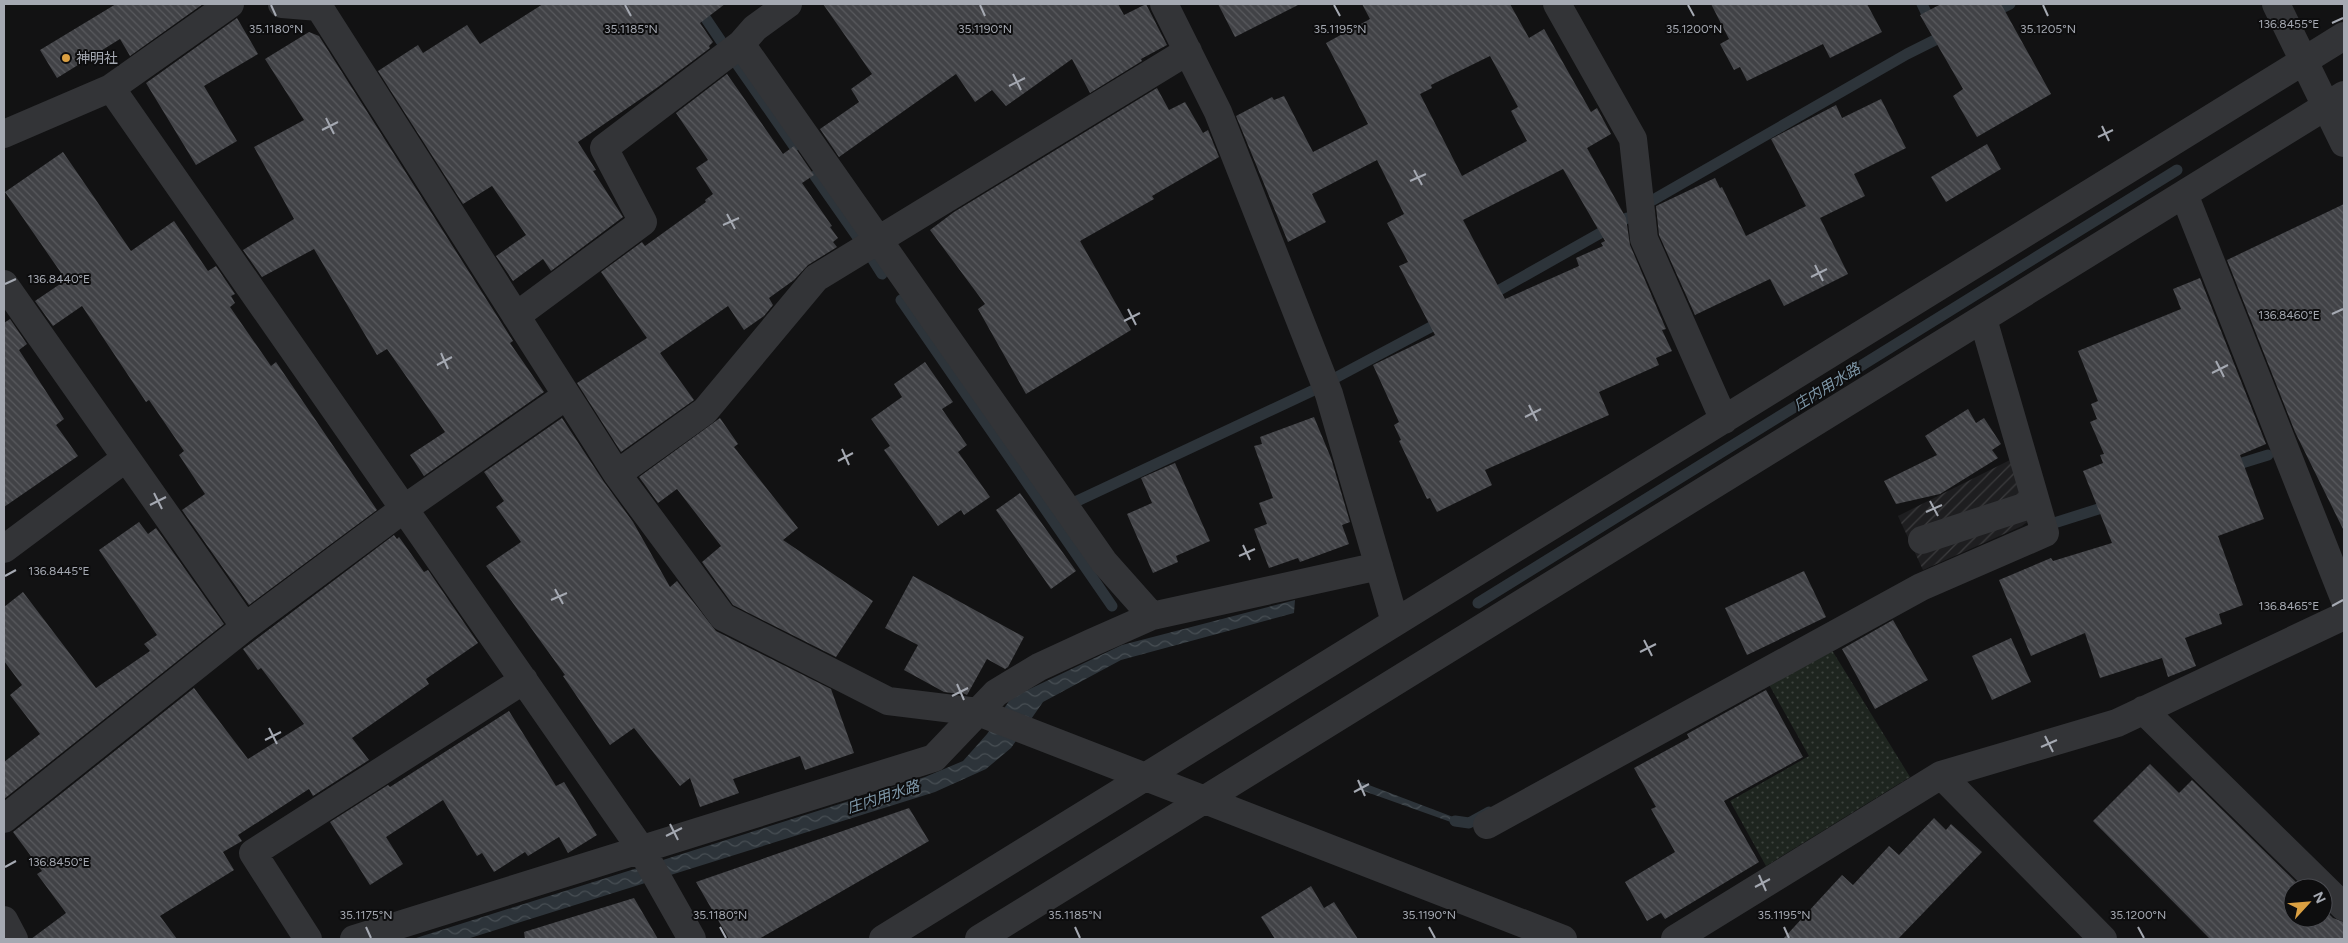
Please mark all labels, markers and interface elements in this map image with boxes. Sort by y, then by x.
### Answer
text: 136.8455°E [2259,17,2319,31]
text: 35.1180°N [249,22,303,36]
text: 35.1185°N [604,22,658,36]
text: 35.1190°N [958,22,1012,36]
text: 35.1195°N [1313,22,1367,36]
text: 35.1200°N [1666,22,1722,36]
text: 35.1205°N [2020,22,2076,36]
place label: 神明社 [76,50,118,67]
marker: 神明社 [60,52,72,64]
text: 136.8440°E [28,272,90,286]
text: 136.8460°E [2258,308,2320,322]
water label: 庄内用水路 [1790,358,1865,415]
text: 136.8445°E [28,564,90,578]
text: 136.8465°E [2259,599,2319,613]
water label: 庄内用水路 [845,776,923,817]
text: 136.8450°E [28,855,90,869]
north arrow [2283,878,2333,928]
text: N [2309,889,2329,906]
text: 35.1175°N [340,908,392,922]
text: 35.1180°N [693,908,747,922]
text: 35.1185°N [1048,908,1102,922]
text: 35.1190°N [1402,908,1456,922]
text: 35.1195°N [1757,908,1811,922]
text: 35.1200°N [2110,908,2166,922]

